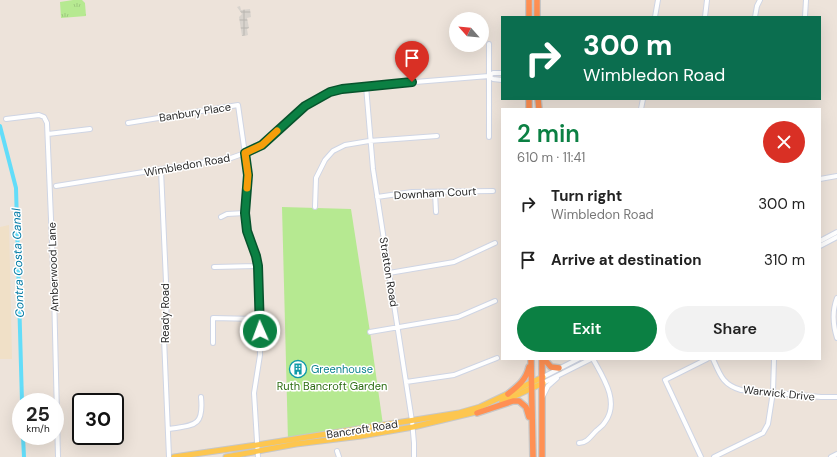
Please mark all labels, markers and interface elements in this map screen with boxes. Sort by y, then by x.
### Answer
north arrow [449,12,489,52]
map controls [449,12,489,52]
text: 300 m [583,27,672,64]
icon: right [517,32,569,84]
pin [395,41,429,82]
icon: arrive [401,47,423,69]
text: Wimbledon Road [583,63,725,87]
street label: Banbury Place [158,99,232,125]
text: 2 min [517,118,580,149]
button: close [763,121,805,163]
text: 610 m · 11:41 [517,149,585,166]
street label: Wimbledon Road [143,151,231,179]
street label: Downham Court [393,184,477,202]
text: Turn right [551,186,622,206]
icon: right [517,193,539,215]
text: 300 m [758,194,805,214]
text: Wimbledon Road [551,206,654,223]
water label: Contra Costa Canal [8,208,28,318]
street label: Amberwood Lane [44,222,62,312]
street label: Stratton Road [377,236,401,308]
icon: arrive [517,249,539,271]
text: Arrive at destination [551,250,702,270]
text: 310 m [764,250,805,270]
street label: Ready Road [158,283,172,343]
button: Exit [517,306,657,352]
button: Share [665,306,805,352]
position arrow [239,310,281,352]
building icon: Greenhouse [288,359,308,379]
place label: Greenhouse [311,362,373,376]
park label: Ruth Bancroft Garden [277,379,387,393]
street label: Warwick Drive [742,382,816,404]
speed limit sign: 30 [72,393,124,445]
text: 25 [26,401,50,427]
street label: Bancroft Road [325,416,399,442]
text: km/h [26,422,50,435]

